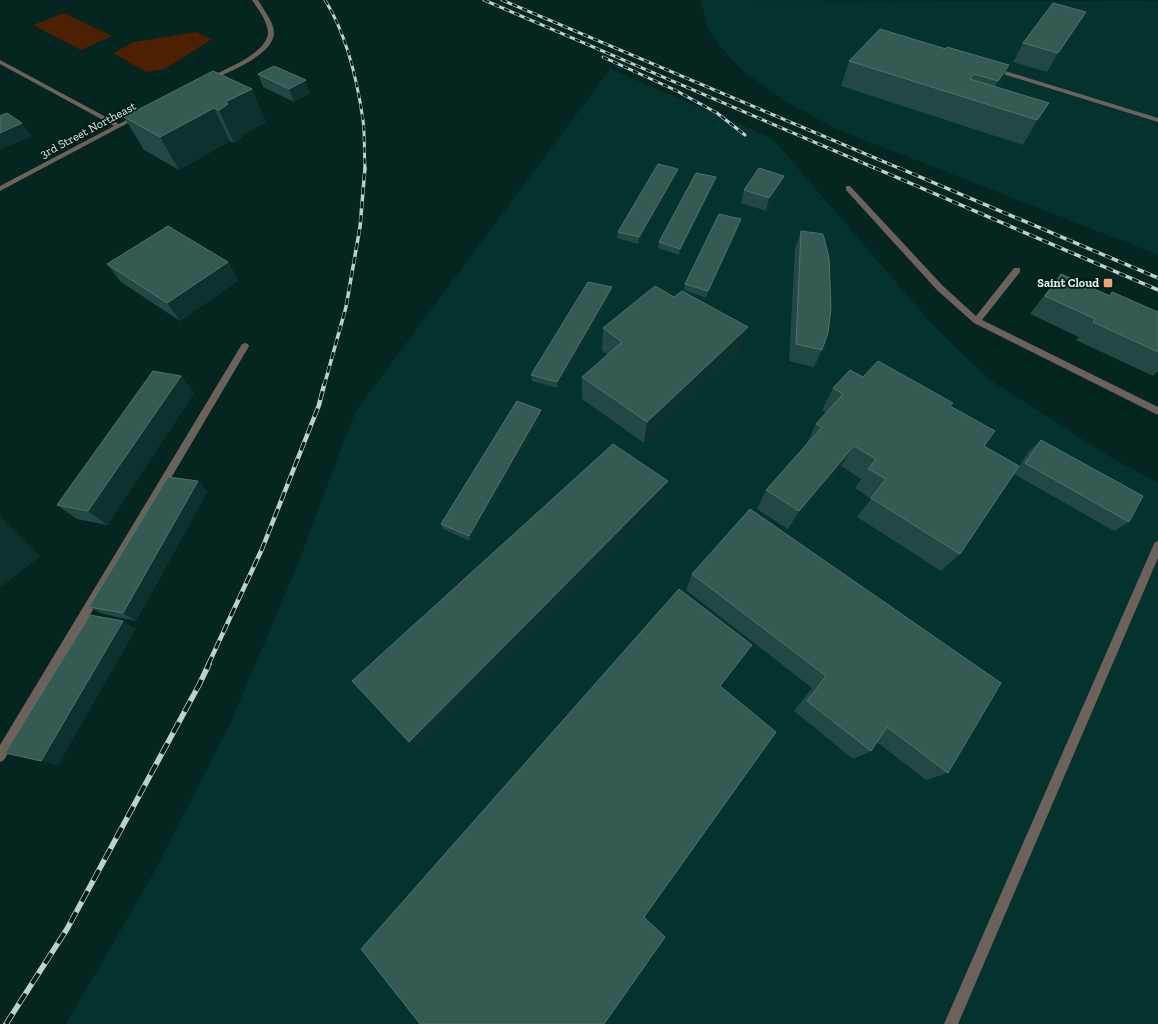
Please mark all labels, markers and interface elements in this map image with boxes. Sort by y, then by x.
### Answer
street label: 3rd Street Northeast [38,99,139,161]
place label: Saint Cloud [1037,276,1099,290]
marker: Saint Cloud [1102,277,1114,289]

